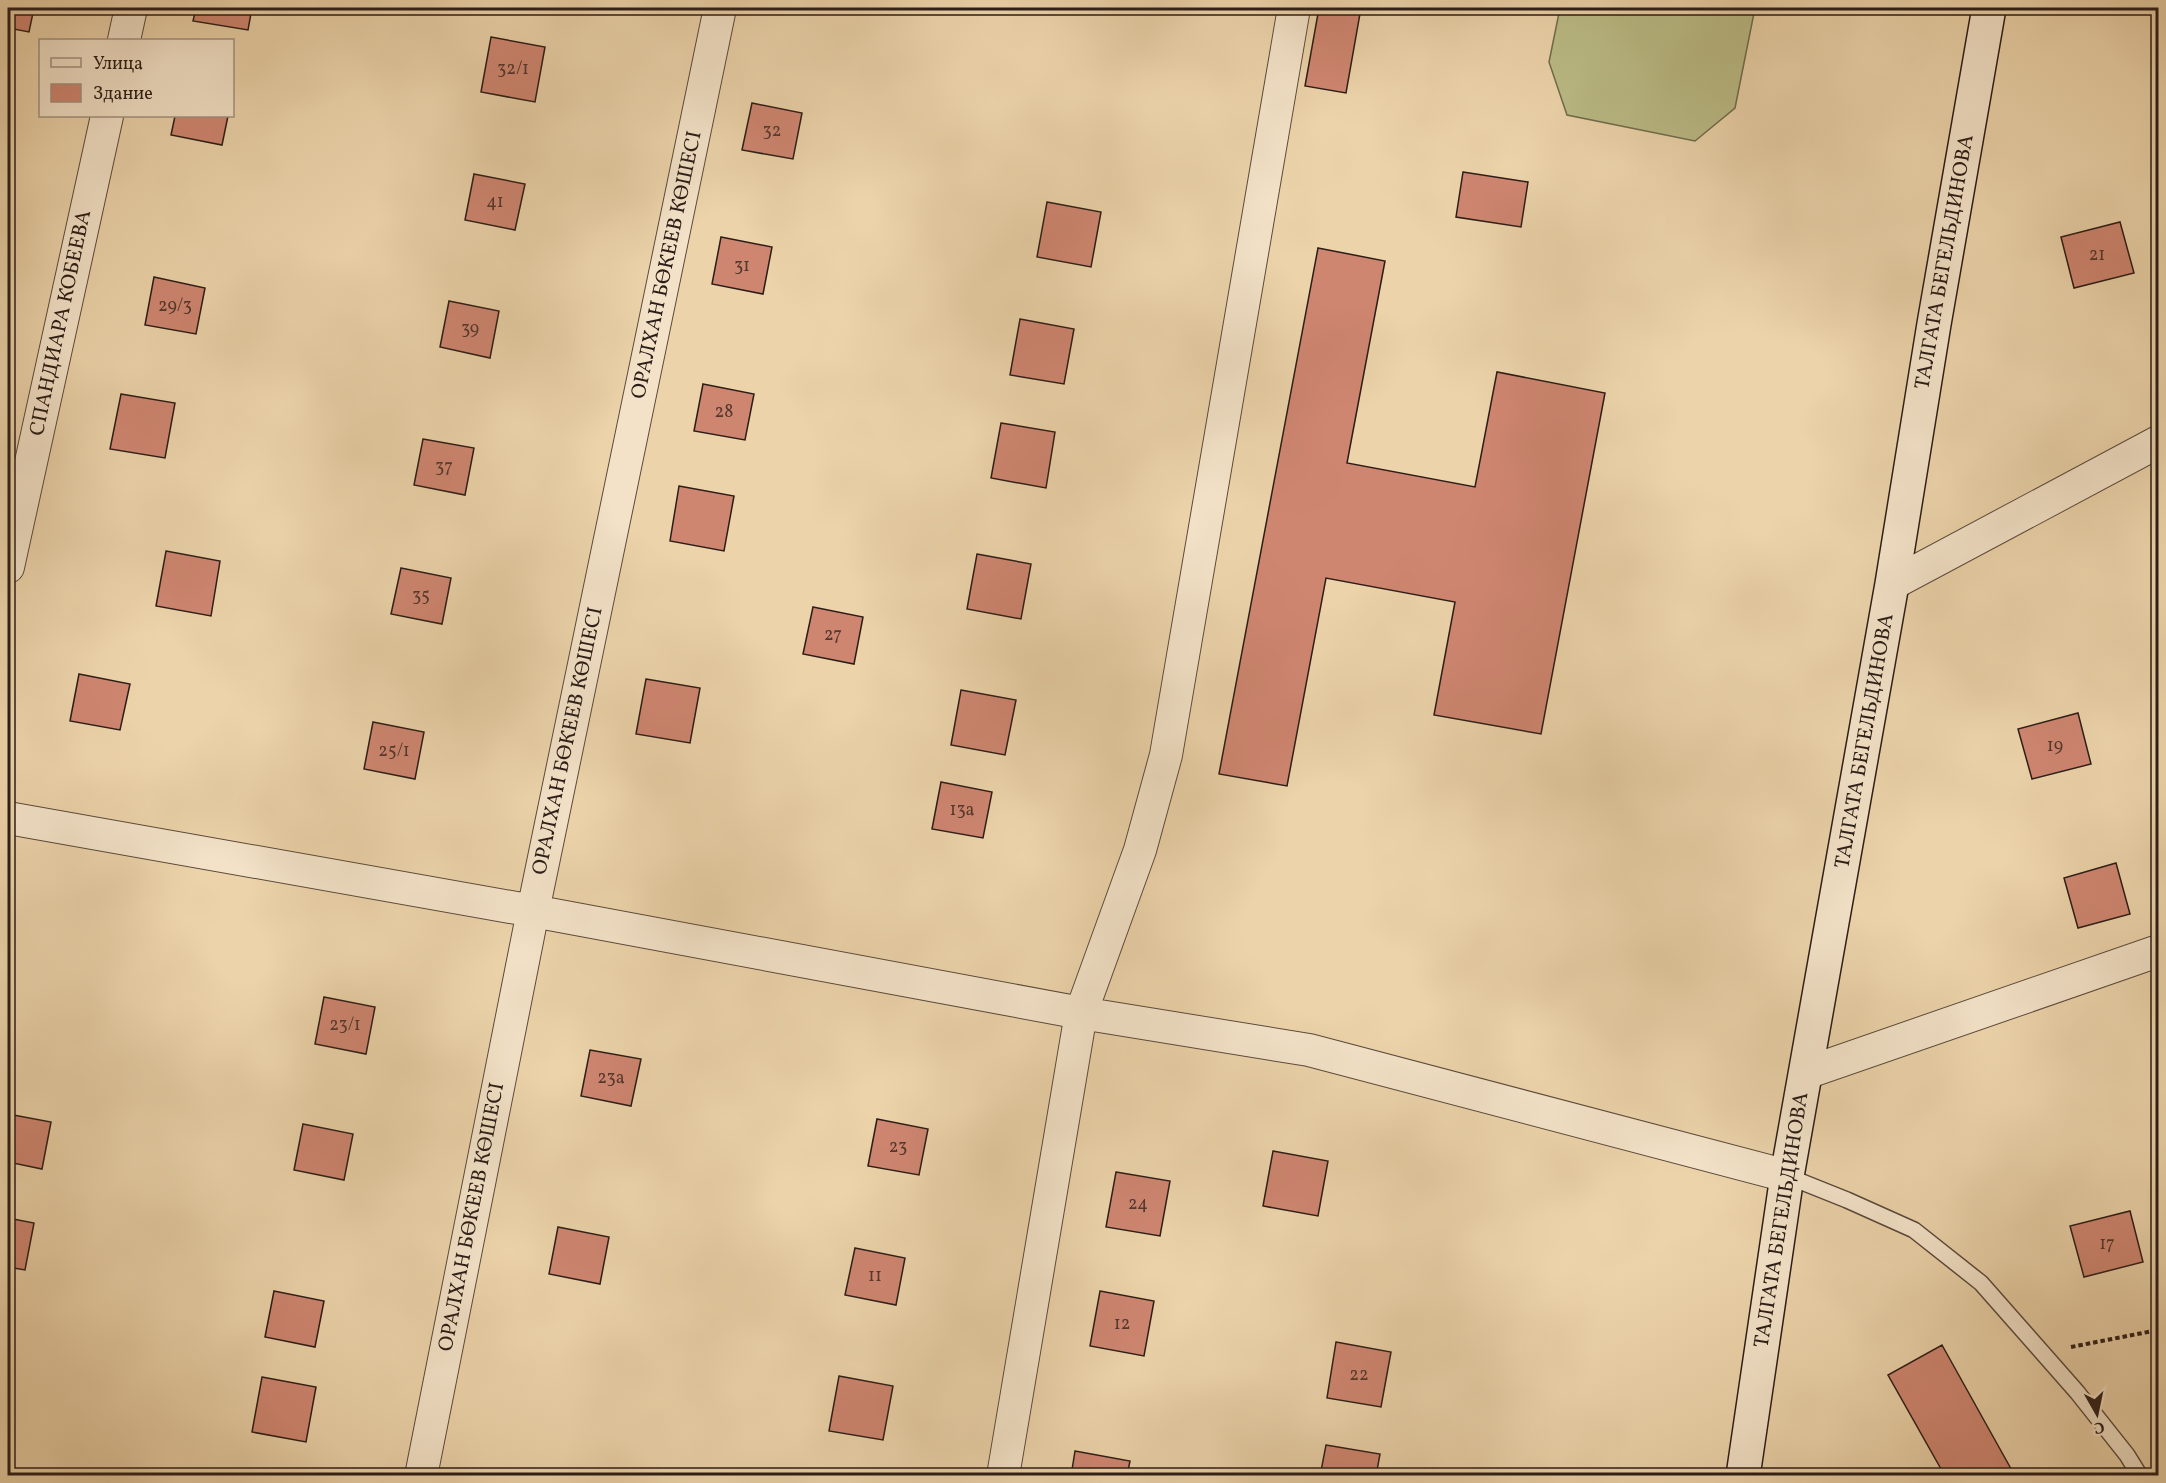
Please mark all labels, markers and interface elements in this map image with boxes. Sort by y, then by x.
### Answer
legend [39,39,234,117]
text: Улица [93,52,143,77]
house number: 32/1 [497,57,529,82]
text: Здание [93,82,153,107]
house number: 32 [763,119,781,144]
street label: ОРАЛХАН БӨКЕЕВ КӨШЕСІ [624,128,710,402]
street label: ТАЛГАТА БЕГЕЛЬДИНОВА [1908,132,1982,392]
house number: 41 [486,190,504,215]
street label: СПАНДИАРА КОБЕЕВА [23,207,99,439]
house number: 21 [2089,243,2105,268]
house number: 31 [734,254,750,279]
house number: 29/3 [158,294,192,319]
house number: 39 [461,317,479,342]
house number: 28 [715,400,733,425]
house number: 37 [435,455,453,480]
house number: 35 [412,584,430,609]
street label: ОРАЛХАН БӨКЕЕВ КӨШЕСІ [525,604,611,878]
street label: ТАЛГАТА БЕГЕЛЬДИНОВА [1828,611,1902,871]
house number: 27 [824,623,842,648]
house number: 19 [2047,734,2063,759]
house number: 25/1 [378,739,410,764]
house number: 13а [949,798,975,823]
house number: 23/1 [329,1013,361,1038]
house number: 23а [597,1066,625,1091]
street label: ОРАЛХАН БӨКЕЕВ КӨШЕСІ [432,1080,512,1354]
street label: ТАЛГАТА БЕГЕЛЬДИНОВА [1747,1090,1817,1350]
house number: 23 [889,1135,907,1160]
house number: 24 [1128,1192,1148,1217]
house number: 17 [2099,1232,2115,1257]
house number: 11 [868,1264,882,1289]
house number: 12 [1114,1312,1130,1337]
house number: 22 [1349,1363,1369,1388]
north arrow [2067,1384,2127,1444]
text: С [2092,1415,2106,1439]

